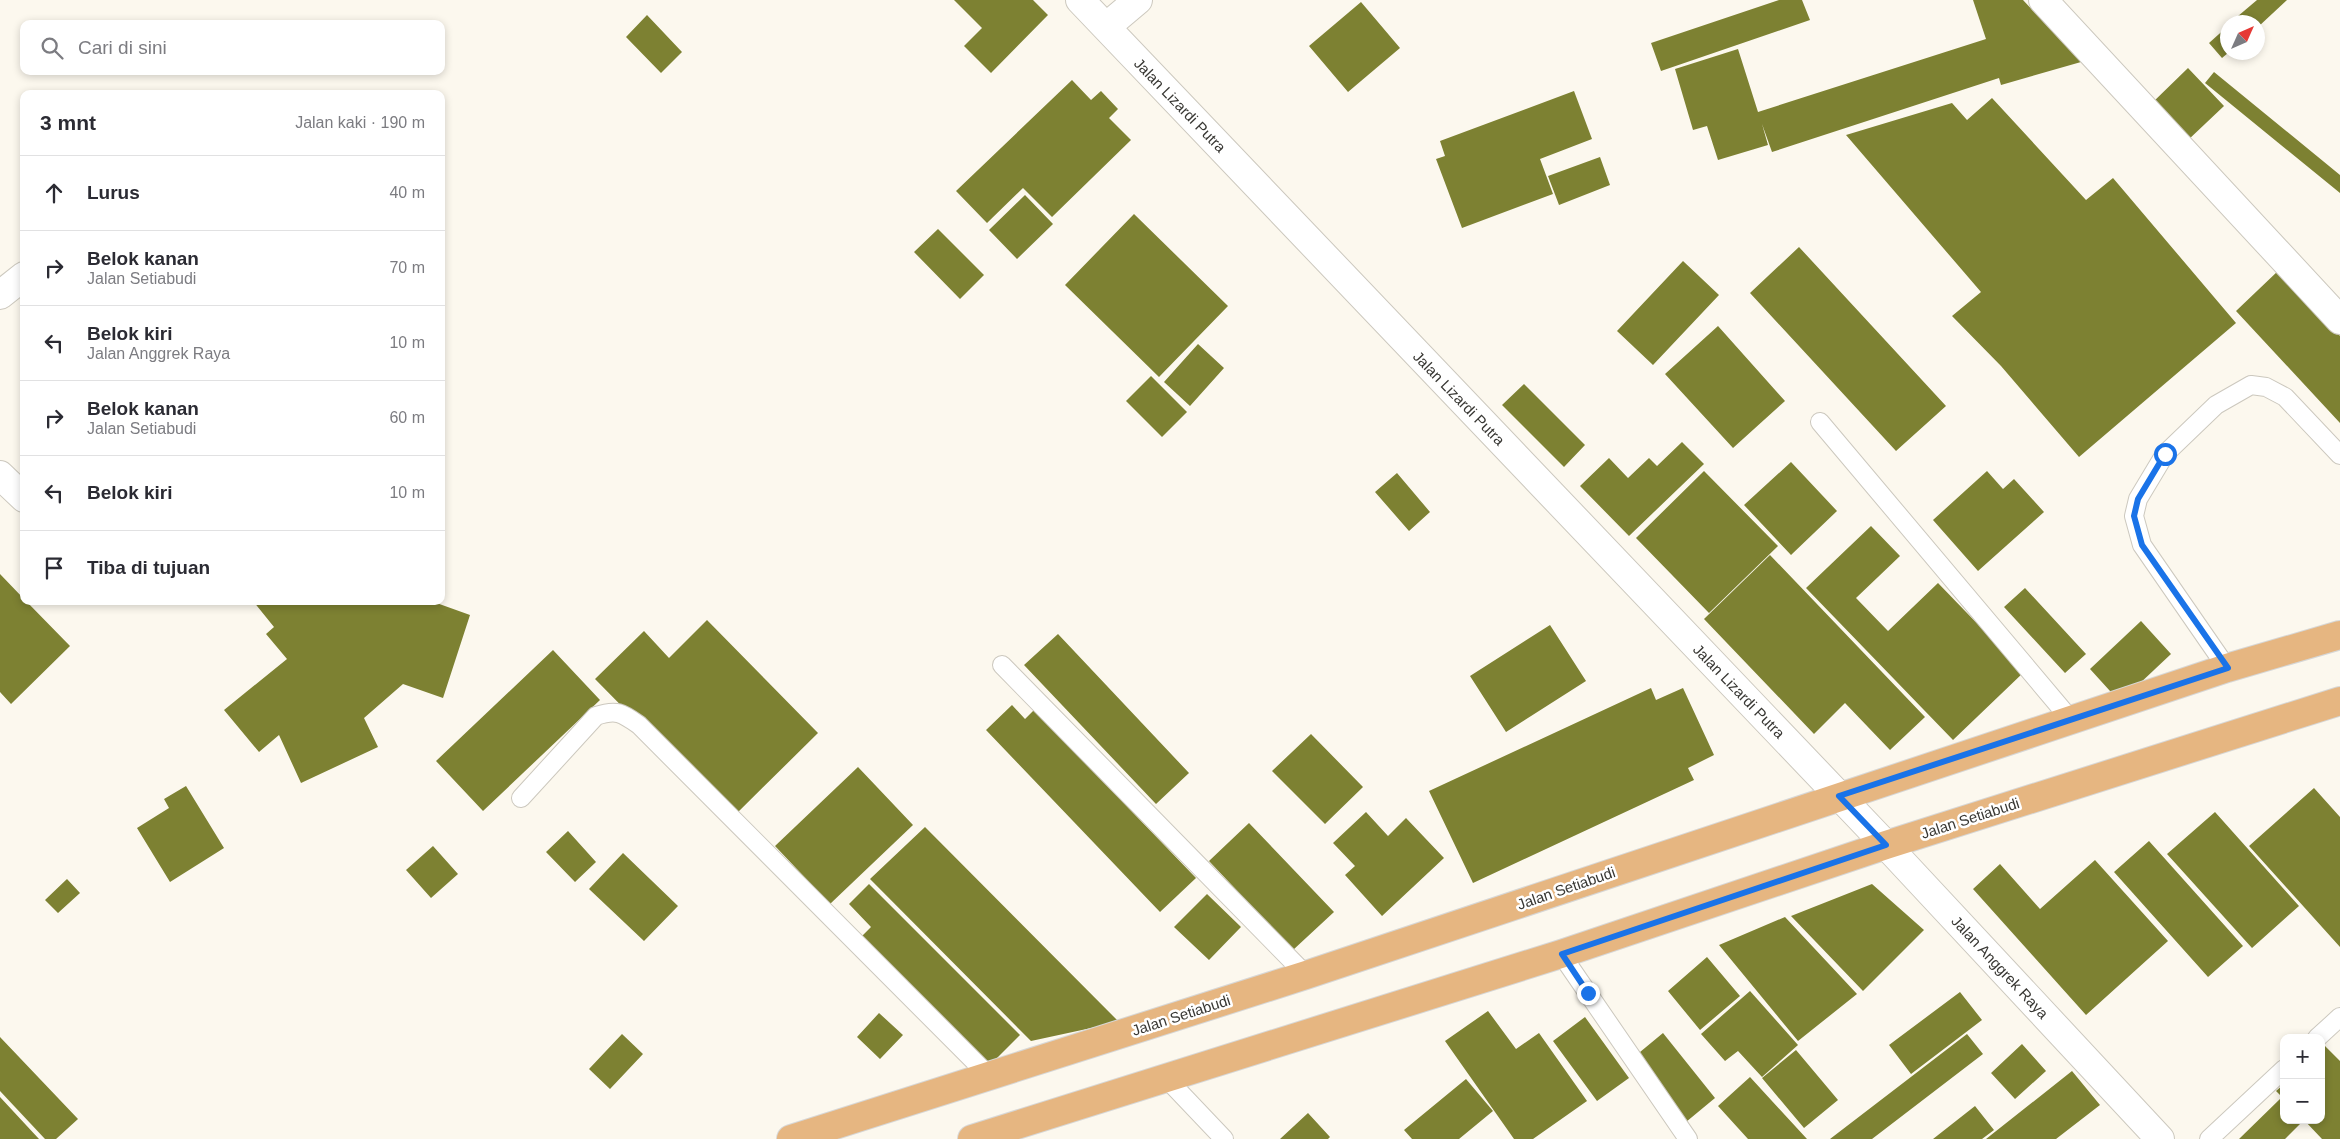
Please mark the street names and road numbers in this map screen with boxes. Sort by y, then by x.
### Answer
street label: Jalan Lizardi Putra [1131,54,1230,156]
street label: Jalan Lizardi Putra [1410,347,1509,449]
street label: Jalan Lizardi Putra [1690,640,1789,742]
street label: Jalan Setiabudi [1919,794,2021,842]
street label: Jalan Setiabudi [1515,863,1617,913]
street label: Jalan Anggrek Raya [1948,912,2052,1022]
street label: Jalan Setiabudi [1130,991,1232,1039]

